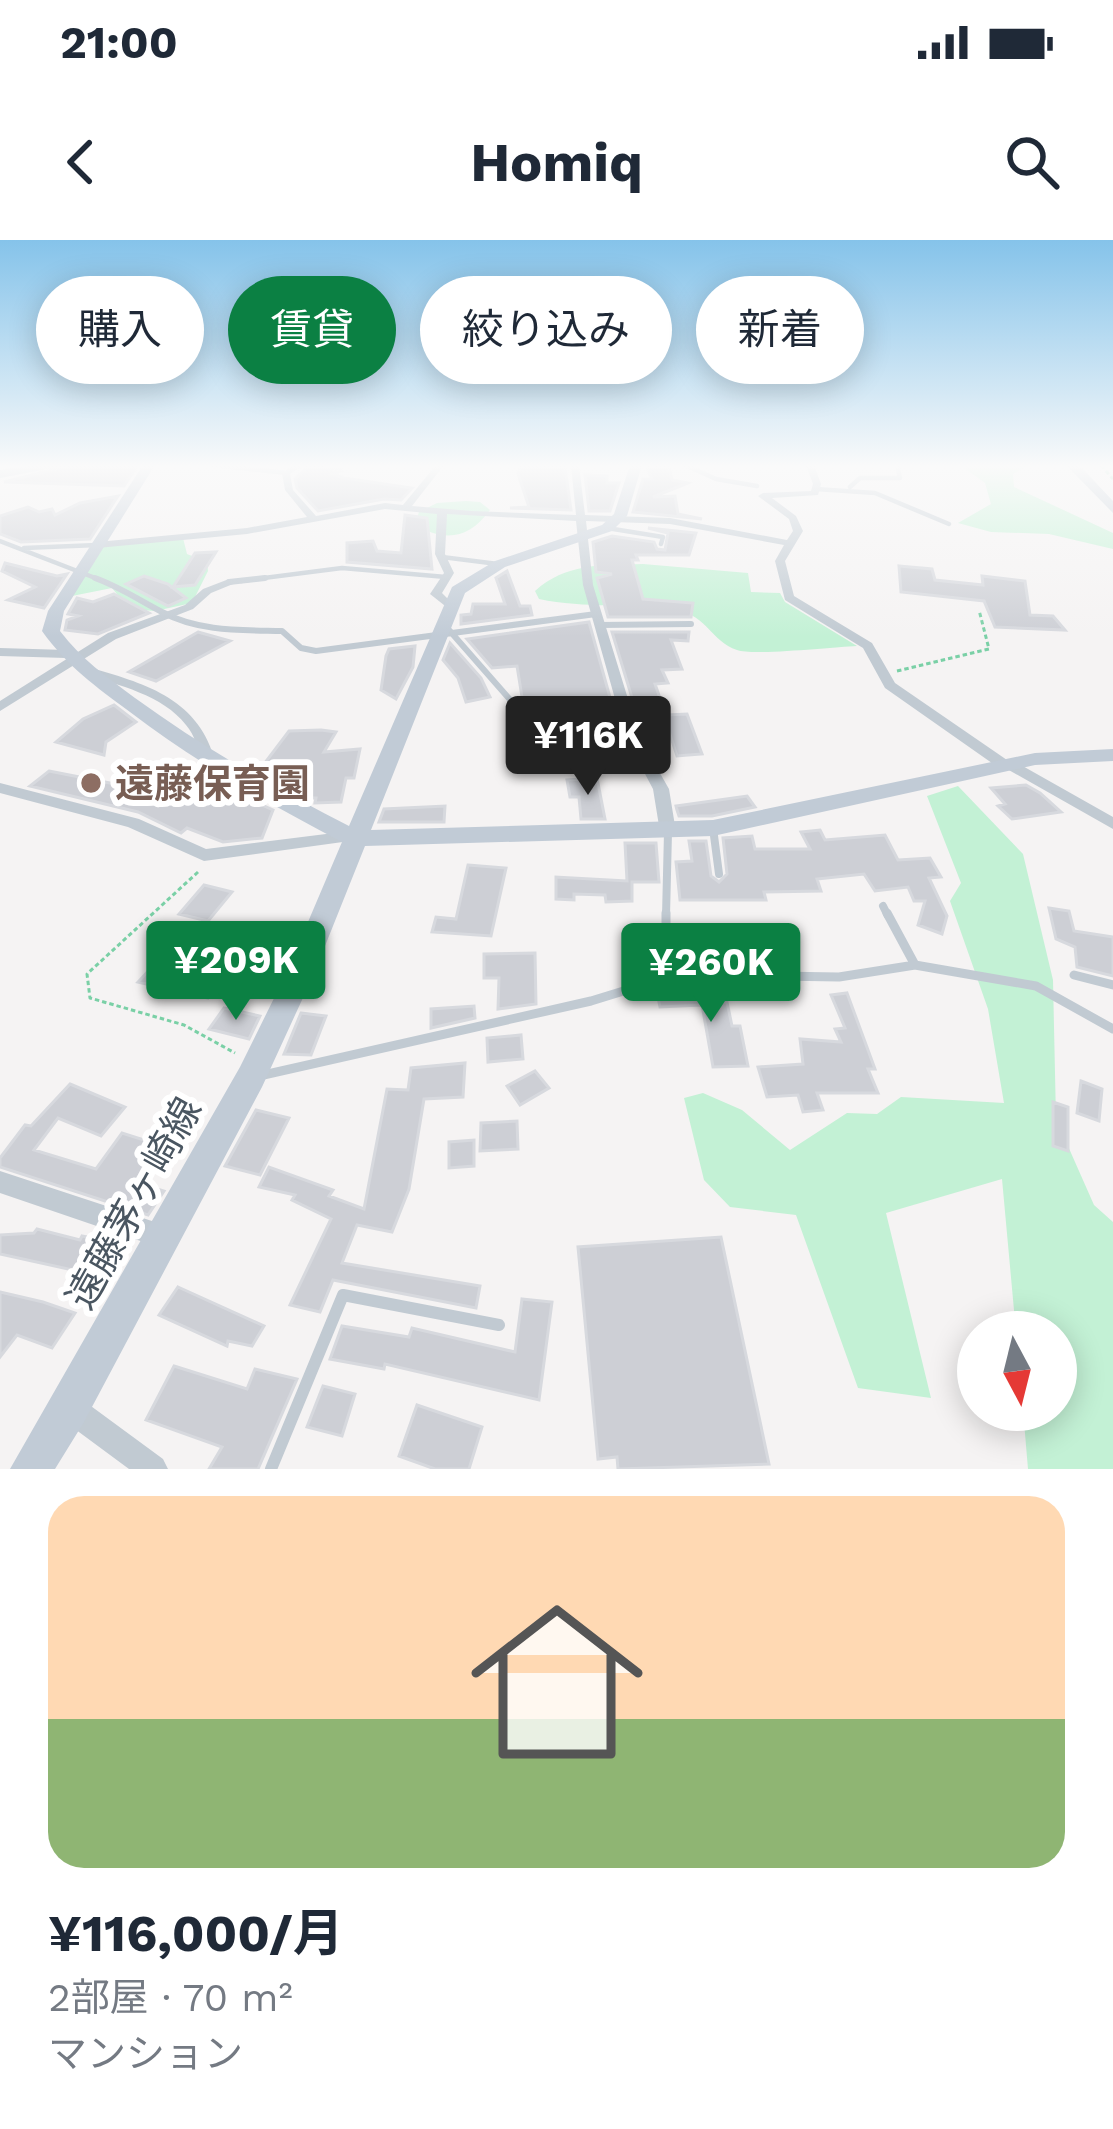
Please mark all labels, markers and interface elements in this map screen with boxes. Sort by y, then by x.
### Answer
text: 21:00 [60,16,178,69]
icon: back [48,129,114,195]
icon: search [999,129,1065,195]
text: Homiq [470,131,643,194]
chip: 購入 [36,276,204,384]
chip: 賃貸 [228,276,396,384]
chip: 絞り込み [420,276,672,384]
chip: 新着 [696,276,864,384]
pin: ¥116K [504,696,672,798]
text: ¥116K [533,712,643,757]
place label: 遠藤保育園 [115,761,310,806]
marker: 遠藤保育園 [78,770,104,796]
pin: ¥209K [152,921,320,1023]
pin: ¥260K [627,923,795,1025]
text: ¥209K [173,937,299,982]
text: ¥260K [648,939,774,984]
street label: 遠藤茅ヶ崎線 [58,1090,210,1316]
north arrow [957,1311,1077,1431]
map controls [957,1311,1077,1431]
icon: home [449,1574,665,1790]
text: ¥116,000/月 [48,1904,344,1963]
text: 2部屋 · 70 m² [48,1975,293,2020]
text: マンション [48,2031,243,2076]

